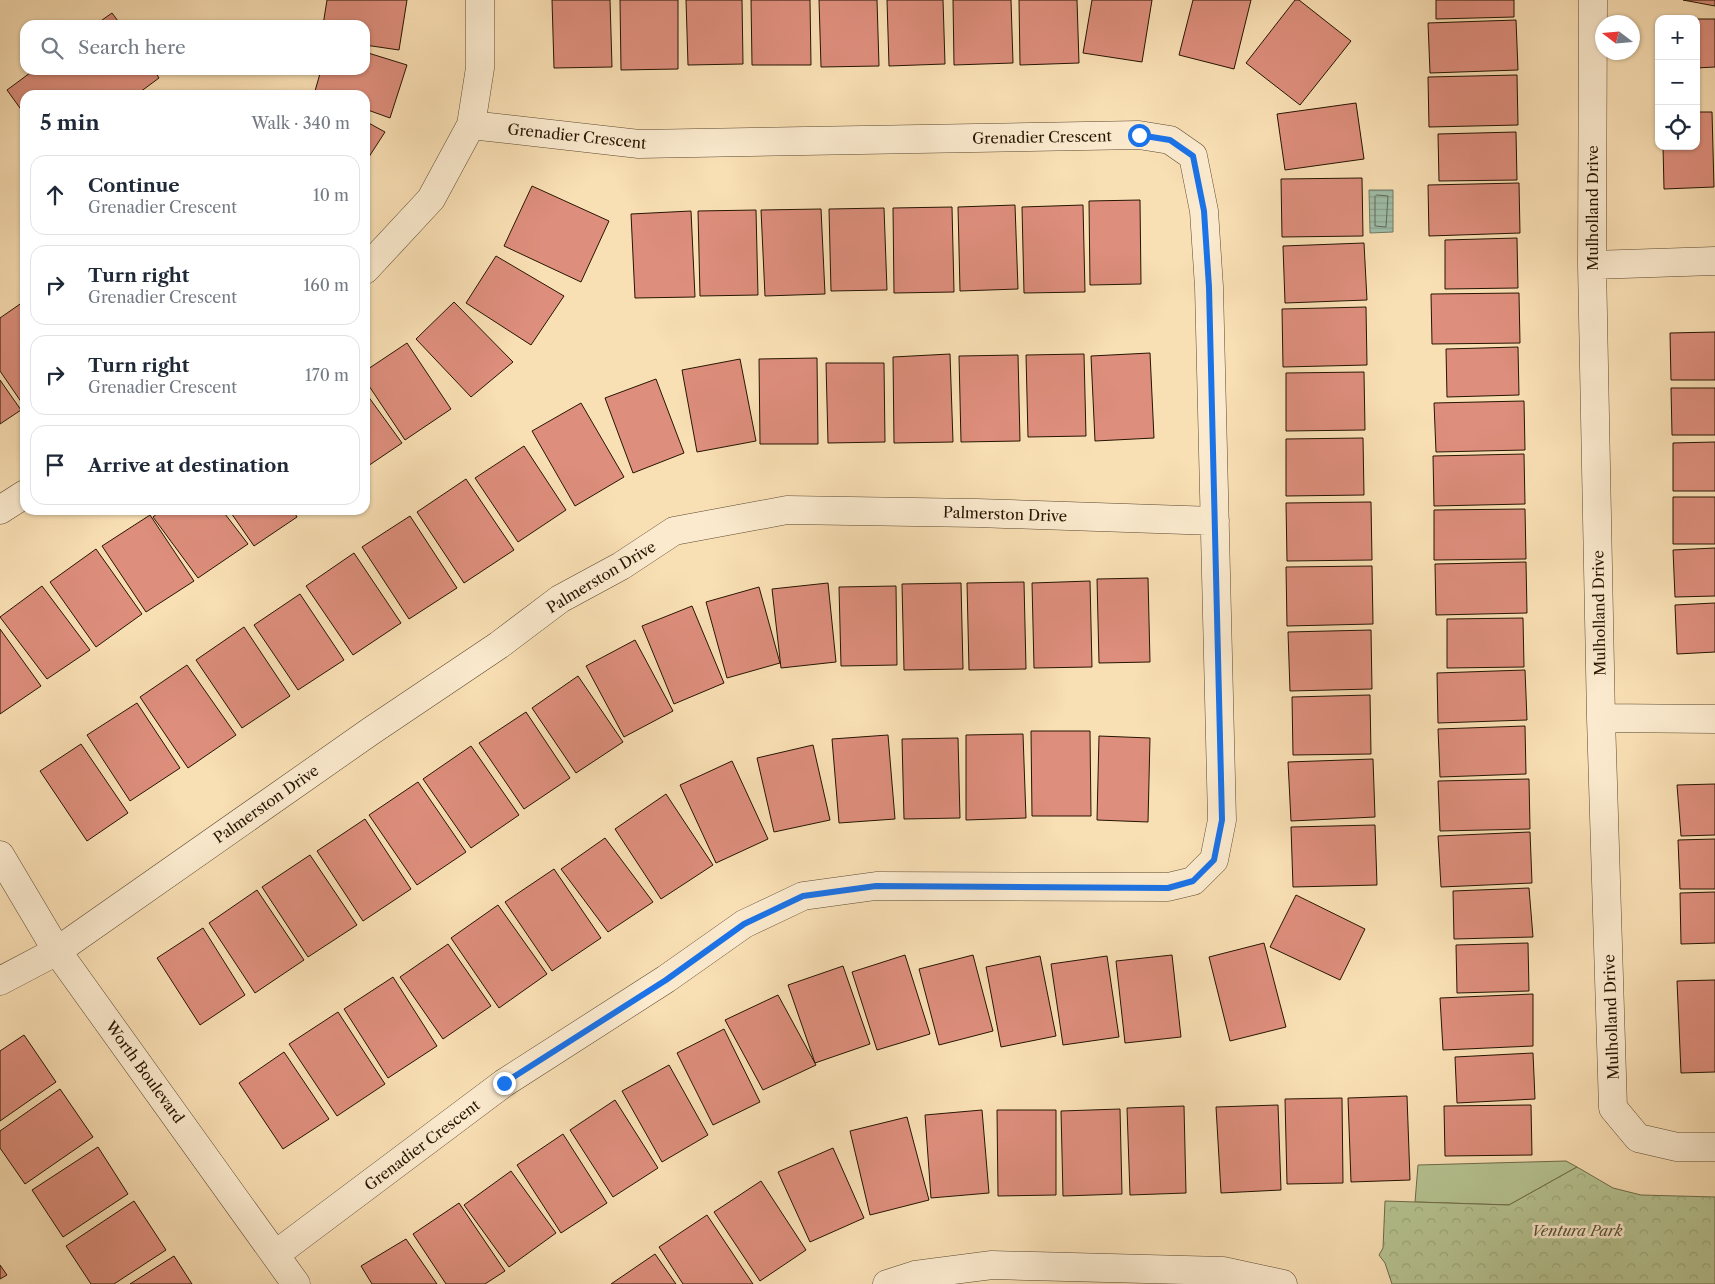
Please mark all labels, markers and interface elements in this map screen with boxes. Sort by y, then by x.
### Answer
north arrow [1595,15,1640,60]
map controls [1655,15,1700,150]
button: + [1655,15,1700,60]
search box [20,20,370,75]
icon: search [38,34,66,62]
text: Search here [78,36,186,59]
button: − [1655,60,1700,105]
button: locate [1655,105,1700,150]
text: 5 min [40,110,100,135]
text: Walk · 340 m [251,113,350,133]
street label: Grenadier Crescent [507,119,648,153]
route start [1128,124,1151,147]
street label: Grenadier Crescent [972,126,1113,148]
street label: Mulholland Drive [1583,145,1602,271]
text: Continue [88,174,180,197]
icon: ahead [41,181,69,209]
text: 10 m [313,185,349,205]
text: Grenadier Crescent [88,197,237,217]
text: Turn right [88,264,189,287]
icon: right [41,271,69,299]
text: 160 m [304,275,349,295]
text: Grenadier Crescent [88,287,237,307]
text: Turn right [88,354,189,377]
icon: right [41,361,69,389]
text: 170 m [305,365,349,385]
text: Grenadier Crescent [88,377,237,397]
icon: arrive [41,451,69,479]
text: Arrive at destination [88,454,289,477]
street label: Palmerston Drive [943,502,1067,526]
street label: Palmerston Drive [543,537,659,617]
street label: Mulholland Drive [1588,550,1610,676]
street label: Palmerston Drive [210,761,322,847]
street label: Mulholland Drive [1599,954,1623,1080]
street label: Worth Boulevard [101,1016,188,1127]
route end [493,1072,516,1095]
street label: Grenadier Crescent [361,1095,484,1195]
park label: Ventura Park [1532,1221,1623,1240]

